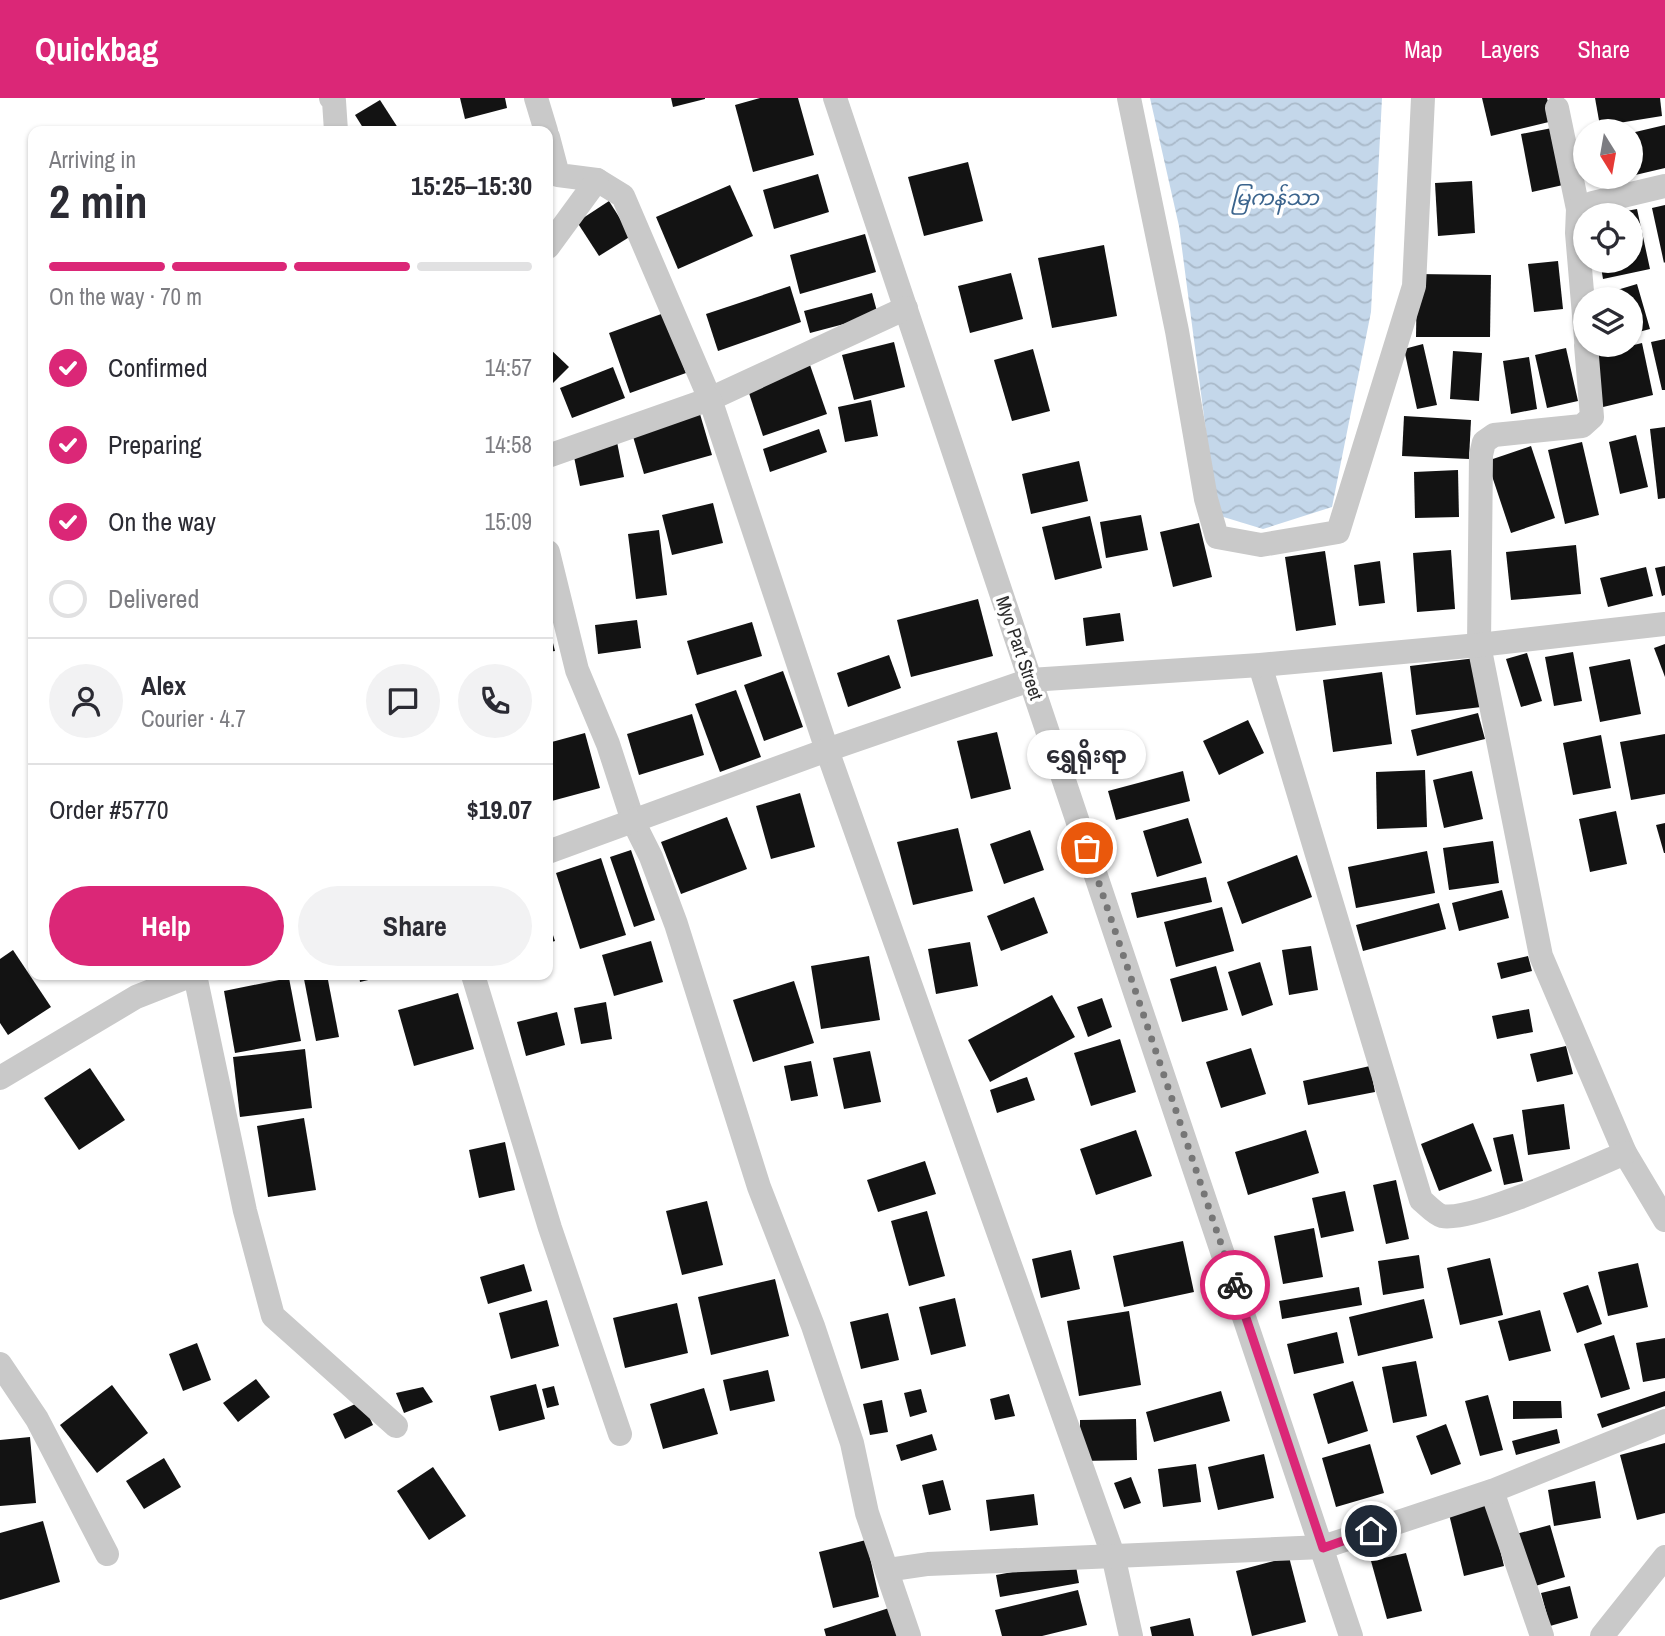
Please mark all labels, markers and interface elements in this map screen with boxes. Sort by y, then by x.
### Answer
text: Quickbag [35,27,158,71]
text: Map [1404,33,1442,65]
text: Layers [1480,33,1539,65]
text: Share [1577,33,1630,65]
north arrow [1573,119,1643,189]
map controls [1573,119,1643,357]
text: Arriving in [49,144,136,175]
text: 15:25–15:30 [411,168,532,203]
text: 2 min [49,170,148,232]
water label: မြကန်သာ [1231,183,1320,215]
button: locate [1573,203,1643,273]
text: On the way · 70 m [49,281,202,312]
button: layers [1573,287,1643,357]
icon: check [49,349,87,387]
text: Confirmed [108,350,208,385]
text: 14:57 [485,352,532,383]
icon: check [49,426,87,464]
text: Preparing [108,427,202,462]
text: 14:58 [485,429,532,460]
icon: check [49,503,87,541]
text: On the way [108,504,216,539]
text: 15:09 [485,506,532,537]
text: Delivered [108,581,199,616]
street label: Myo Part Street [990,593,1050,704]
button: person [49,664,123,738]
button: chat [366,664,440,738]
button: phone [458,664,532,738]
text: Alex [141,668,186,703]
text: Courier · 4.7 [141,703,246,734]
callout: ရွှေရိုးရာ [1028,729,1146,778]
text: ရွှေရိုးရာ [1046,739,1127,770]
text: Order #5770 [49,792,169,827]
text: $19.07 [467,792,532,827]
pin [1057,818,1117,878]
icon: bag [1068,829,1106,867]
button: Help [49,886,284,966]
button: Share [298,886,532,966]
courier [1200,1250,1270,1320]
icon: bike [1216,1266,1254,1304]
pin [1341,1501,1401,1561]
icon: home [1352,1512,1390,1550]

